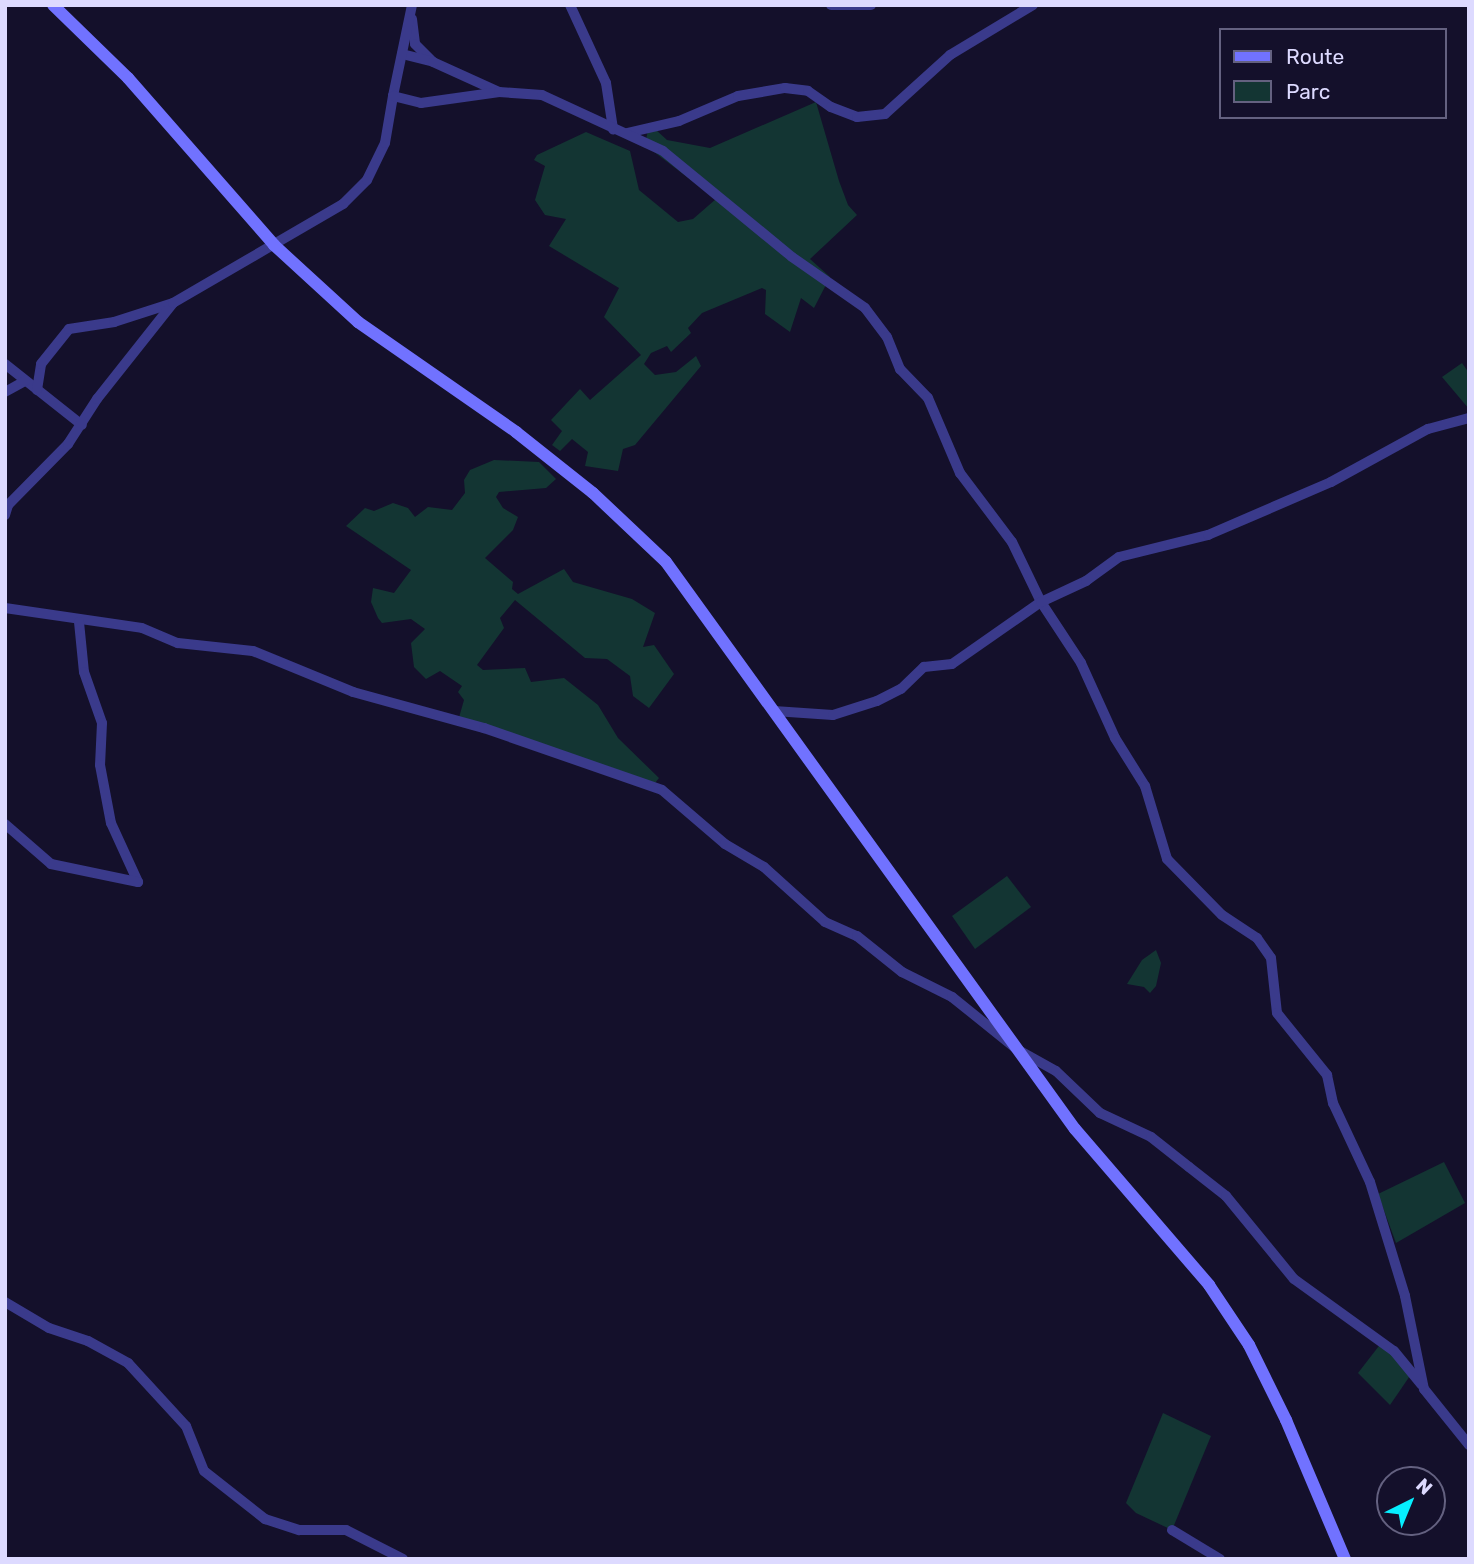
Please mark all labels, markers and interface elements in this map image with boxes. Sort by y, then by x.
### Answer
legend [1218,28,1446,119]
text: Route [1286,44,1344,69]
text: Parc [1286,79,1330,104]
north arrow [1376,1466,1446,1536]
text: N [1411,1474,1437,1500]

